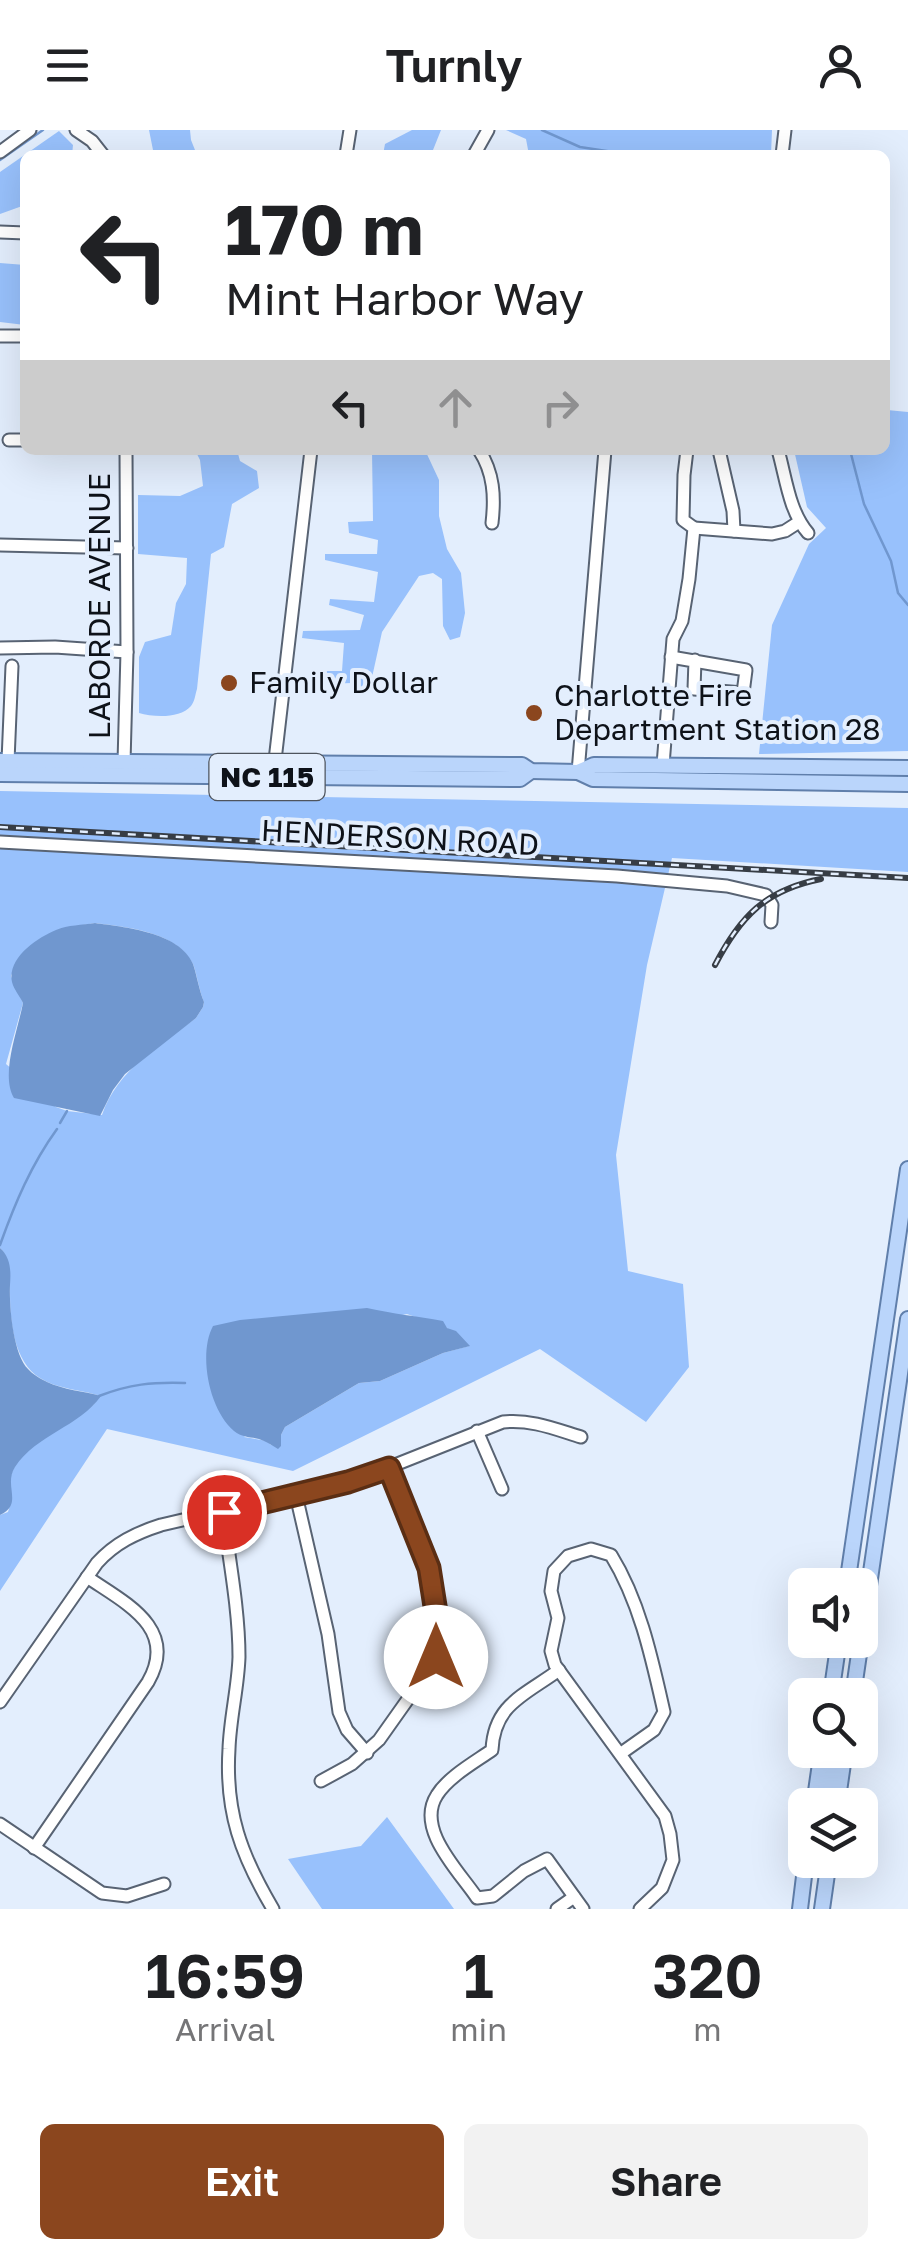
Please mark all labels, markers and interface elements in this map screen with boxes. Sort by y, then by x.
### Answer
icon: menu [40,38,95,93]
text: Turnly [386,38,522,92]
icon: person [813,38,868,93]
text: 170 m [225,186,423,270]
icon: left [60,190,190,320]
text: Mint Harbor Way [225,271,584,325]
icon: left [323,380,378,435]
icon: ahead [428,380,483,435]
icon: right [533,380,588,435]
street label: LABORDE AVENUE [81,473,117,739]
place label: Family Dollar [249,664,438,700]
marker: Family Dollar [218,672,240,694]
place label: Charlotte Fire Department Station 28 [554,677,881,747]
marker: Charlotte Fire Department Station 28 [523,702,545,724]
road number: NC 115 [210,754,324,800]
street label: HENDERSON ROAD [260,812,540,862]
pin [182,1470,267,1555]
icon: arrive [197,1485,252,1540]
map controls [788,1568,878,1878]
button: sound [788,1568,878,1658]
position arrow [384,1605,488,1709]
button: search [788,1678,878,1768]
button: layers [788,1788,878,1878]
text: 16:59 [145,1939,305,2011]
text: 1 [463,1939,494,2011]
text: 320 [652,1939,763,2011]
text: Arrival [175,2010,275,2048]
text: min [450,2010,507,2048]
text: m [693,2010,722,2048]
button: Exit [40,2124,444,2239]
button: Share [464,2124,868,2239]

